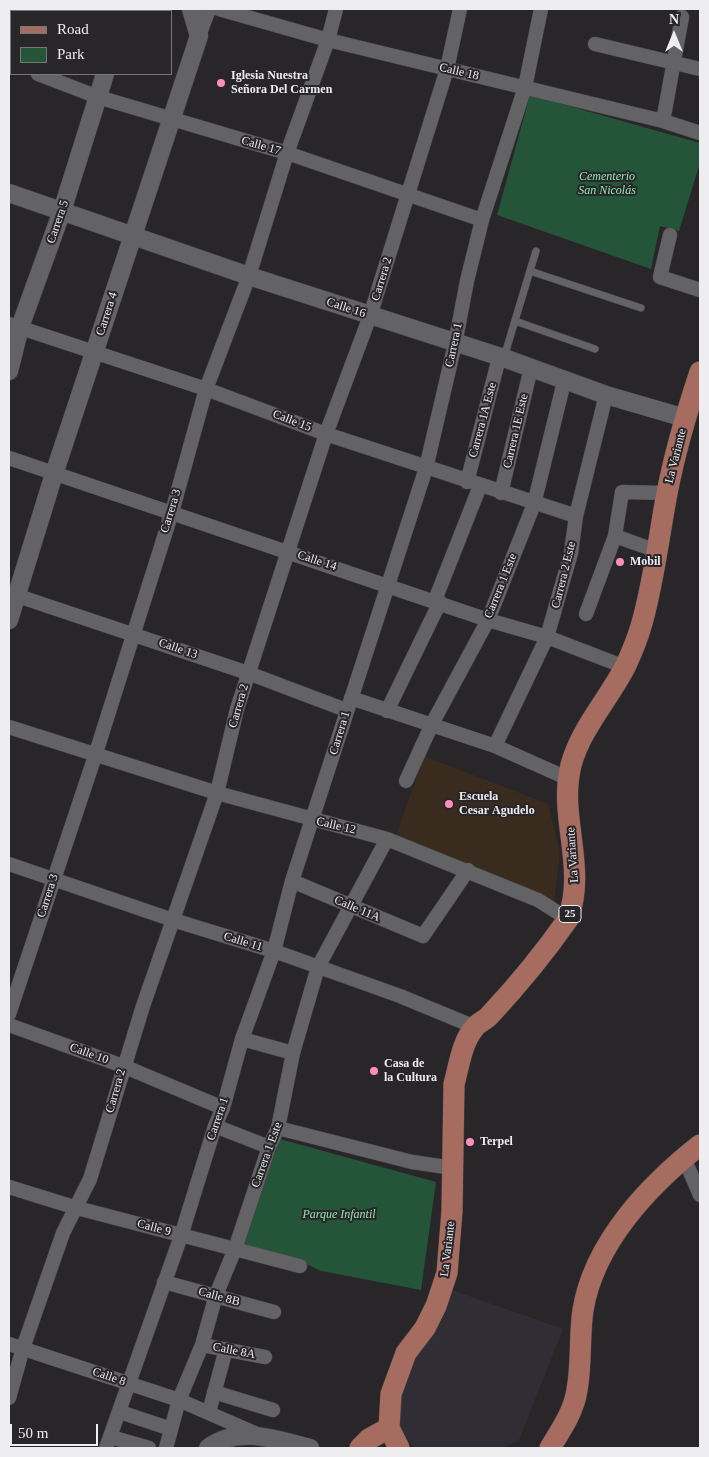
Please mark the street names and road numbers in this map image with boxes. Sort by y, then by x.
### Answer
street label: Calle 18 [438,60,480,84]
street label: Calle 17 [240,134,282,158]
street label: Carrera 5 [44,198,72,246]
street label: Carrera 2 [369,255,395,303]
street label: Carrera 4 [93,290,121,338]
street label: Calle 16 [325,295,367,321]
street label: Carrera 1 [442,322,466,368]
street label: Carrera 1A Este [466,381,500,459]
street label: Carrera 1E Este [500,392,532,470]
street label: Calle 15 [271,407,313,435]
street label: La Variante [662,427,690,485]
street label: Carrera 3 [158,487,184,535]
street label: Carrera 2 Este [549,540,579,610]
street label: Calle 14 [296,548,338,574]
street label: Carrera 1 Este [481,551,521,621]
street label: Calle 13 [157,636,199,662]
street label: Carrera 2 [226,682,252,730]
street label: Carrera 1 [327,709,353,757]
street label: Calle 12 [315,814,357,838]
street label: La Variante [564,827,582,883]
street label: Carrera 3 [34,872,62,920]
street label: Calle 11A [332,893,382,925]
road number: 25 [559,906,581,922]
street label: Calle 11 [222,929,264,955]
street label: Calle 10 [68,1040,110,1068]
street label: Carrera 2 [103,1067,129,1115]
street label: Carrera 1 [204,1095,232,1143]
street label: Carrera 1 Este [248,1120,286,1190]
street label: Calle 9 [136,1217,172,1239]
street label: La Variante [437,1221,459,1277]
street label: Calle 8B [197,1285,241,1309]
street label: Calle 8A [212,1340,256,1362]
street label: Calle 8 [90,1365,128,1389]

